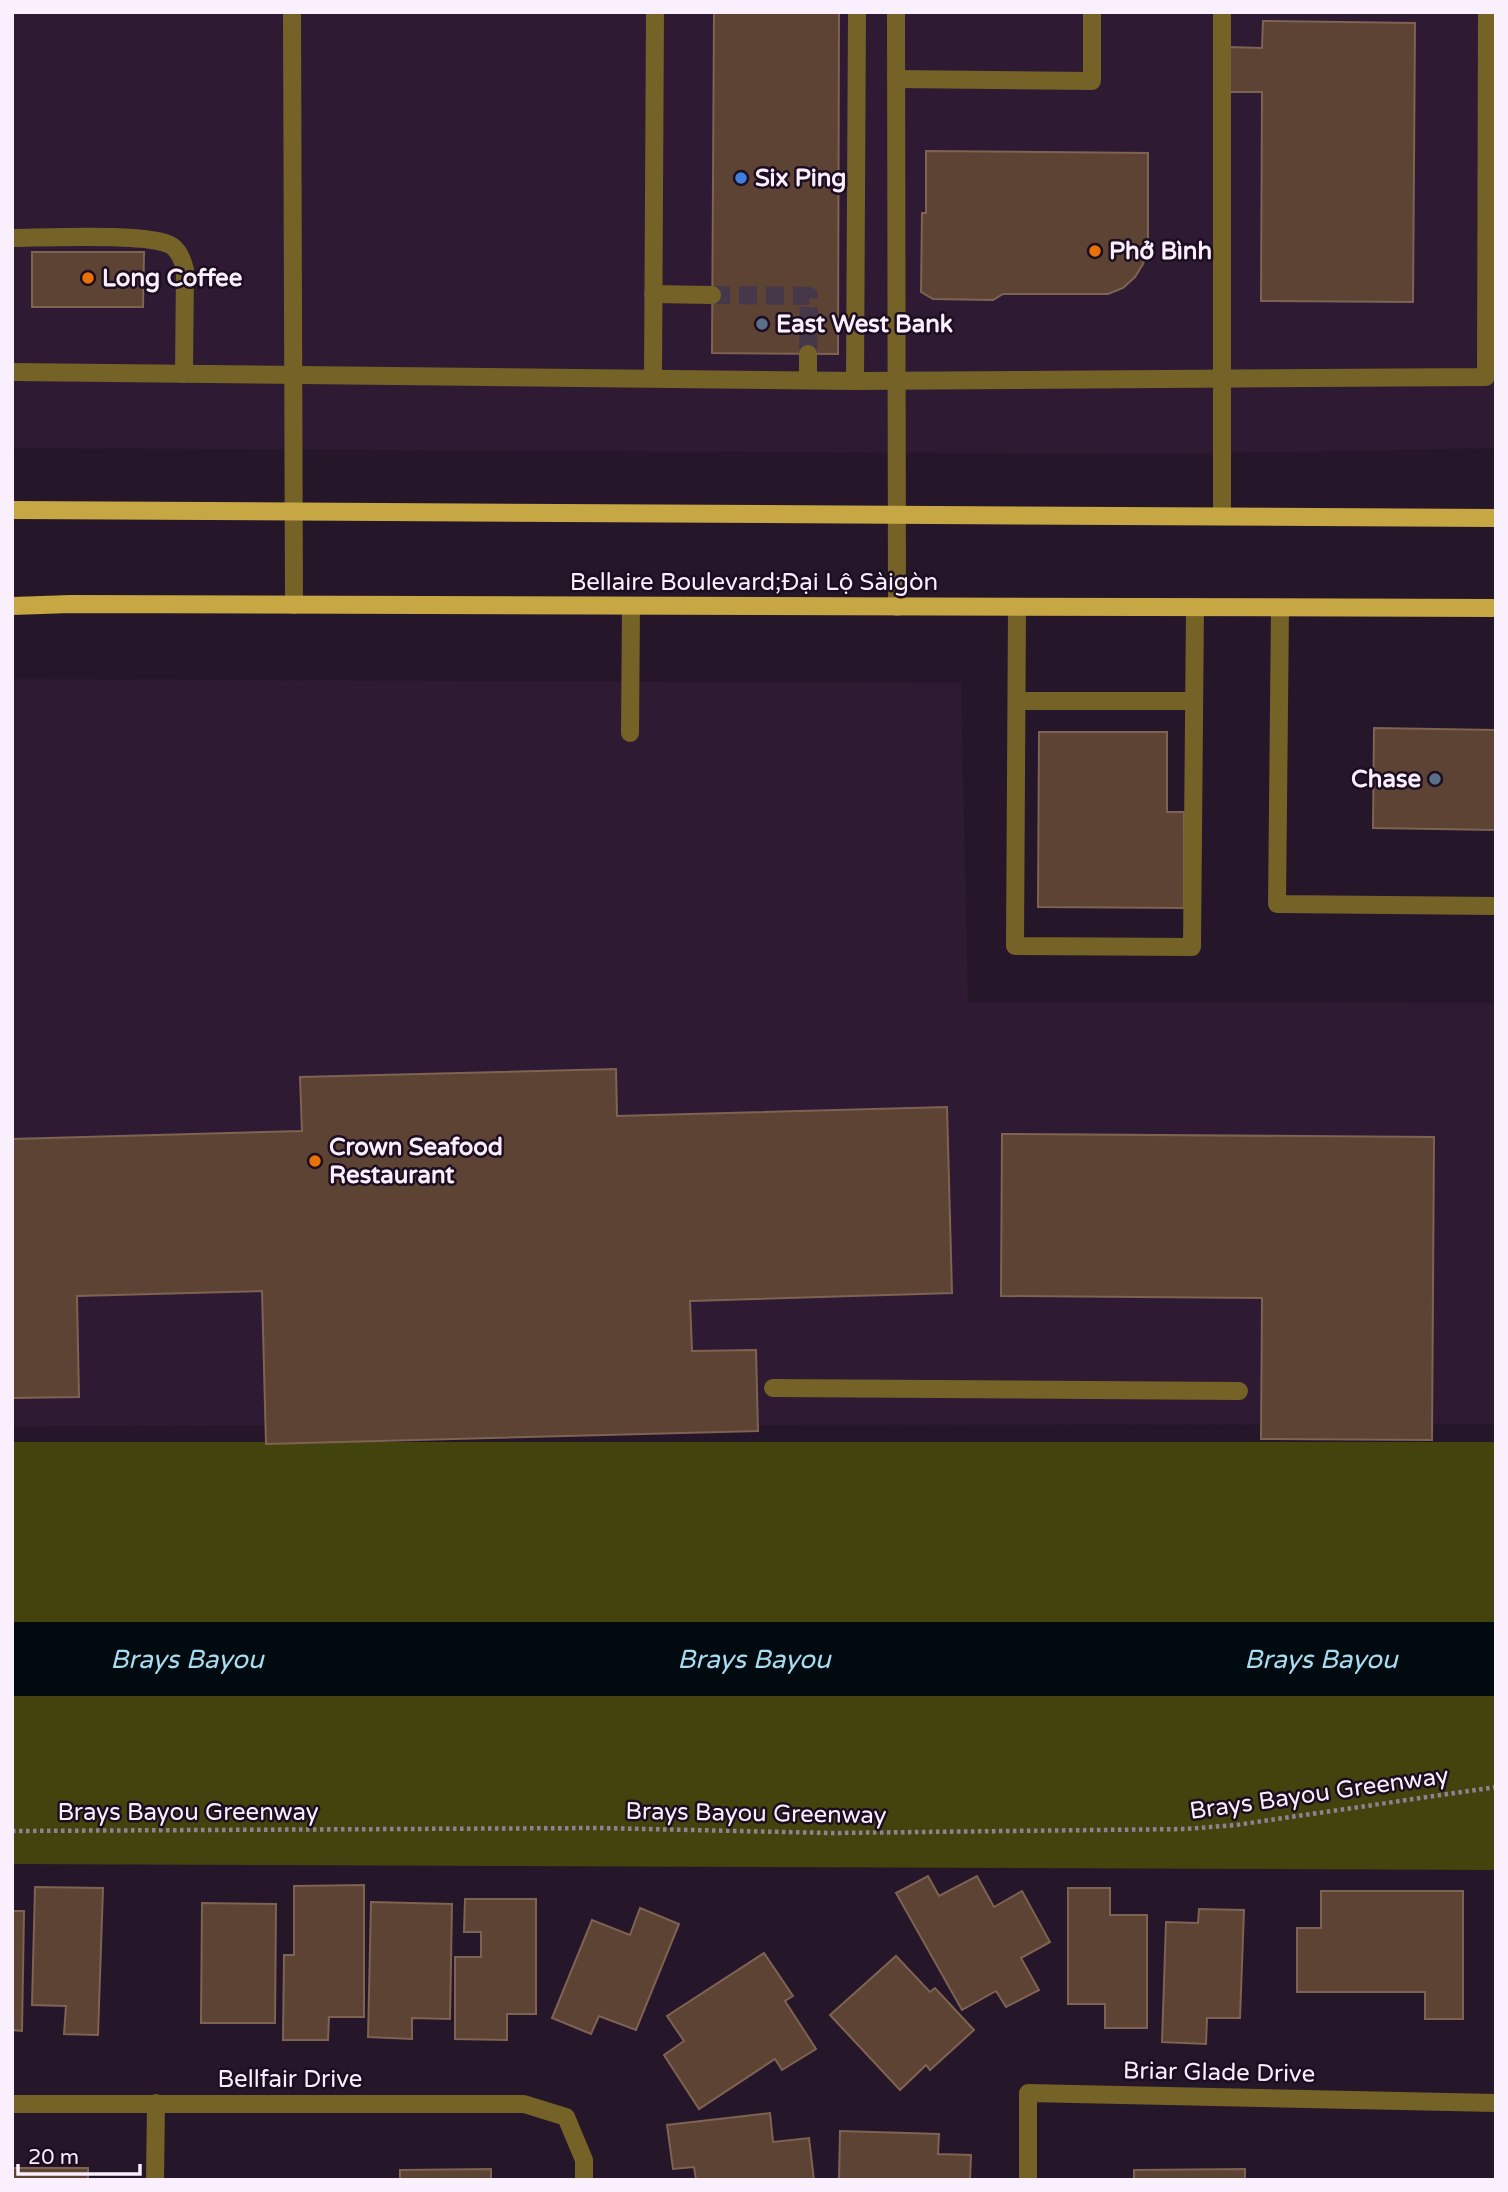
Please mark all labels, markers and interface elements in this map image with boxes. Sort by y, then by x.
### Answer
place label: Six Ping [755,164,846,193]
marker: Six Ping [733,170,749,186]
place label: Phở Bình [1109,237,1212,266]
marker: Phở Bình [1087,243,1103,259]
place label: Long Coffee [102,264,243,293]
marker: Long Coffee [80,270,96,286]
place label: East West Bank [776,310,953,339]
marker: East West Bank [754,316,770,332]
street label: Bellaire Boulevard;Đại Lộ Sàigòn [570,568,938,597]
place label: Chase [1351,765,1421,794]
marker: Chase [1427,771,1443,787]
place label: Crown Seafood Restaurant [329,1133,503,1190]
marker: Crown Seafood Restaurant [307,1153,323,1169]
water label: Brays Bayou [110,1644,265,1675]
water label: Brays Bayou [677,1644,832,1675]
water label: Brays Bayou [1244,1644,1399,1675]
street label: Brays Bayou Greenway [1188,1761,1451,1826]
street label: Brays Bayou Greenway [625,1797,887,1830]
street label: Brays Bayou Greenway [57,1798,319,1827]
street label: Briar Glade Drive [1123,2056,1315,2089]
street label: Bellfair Drive [218,2065,362,2094]
scale bar [18,2132,140,2176]
text: 20 m [28,2145,79,2170]

